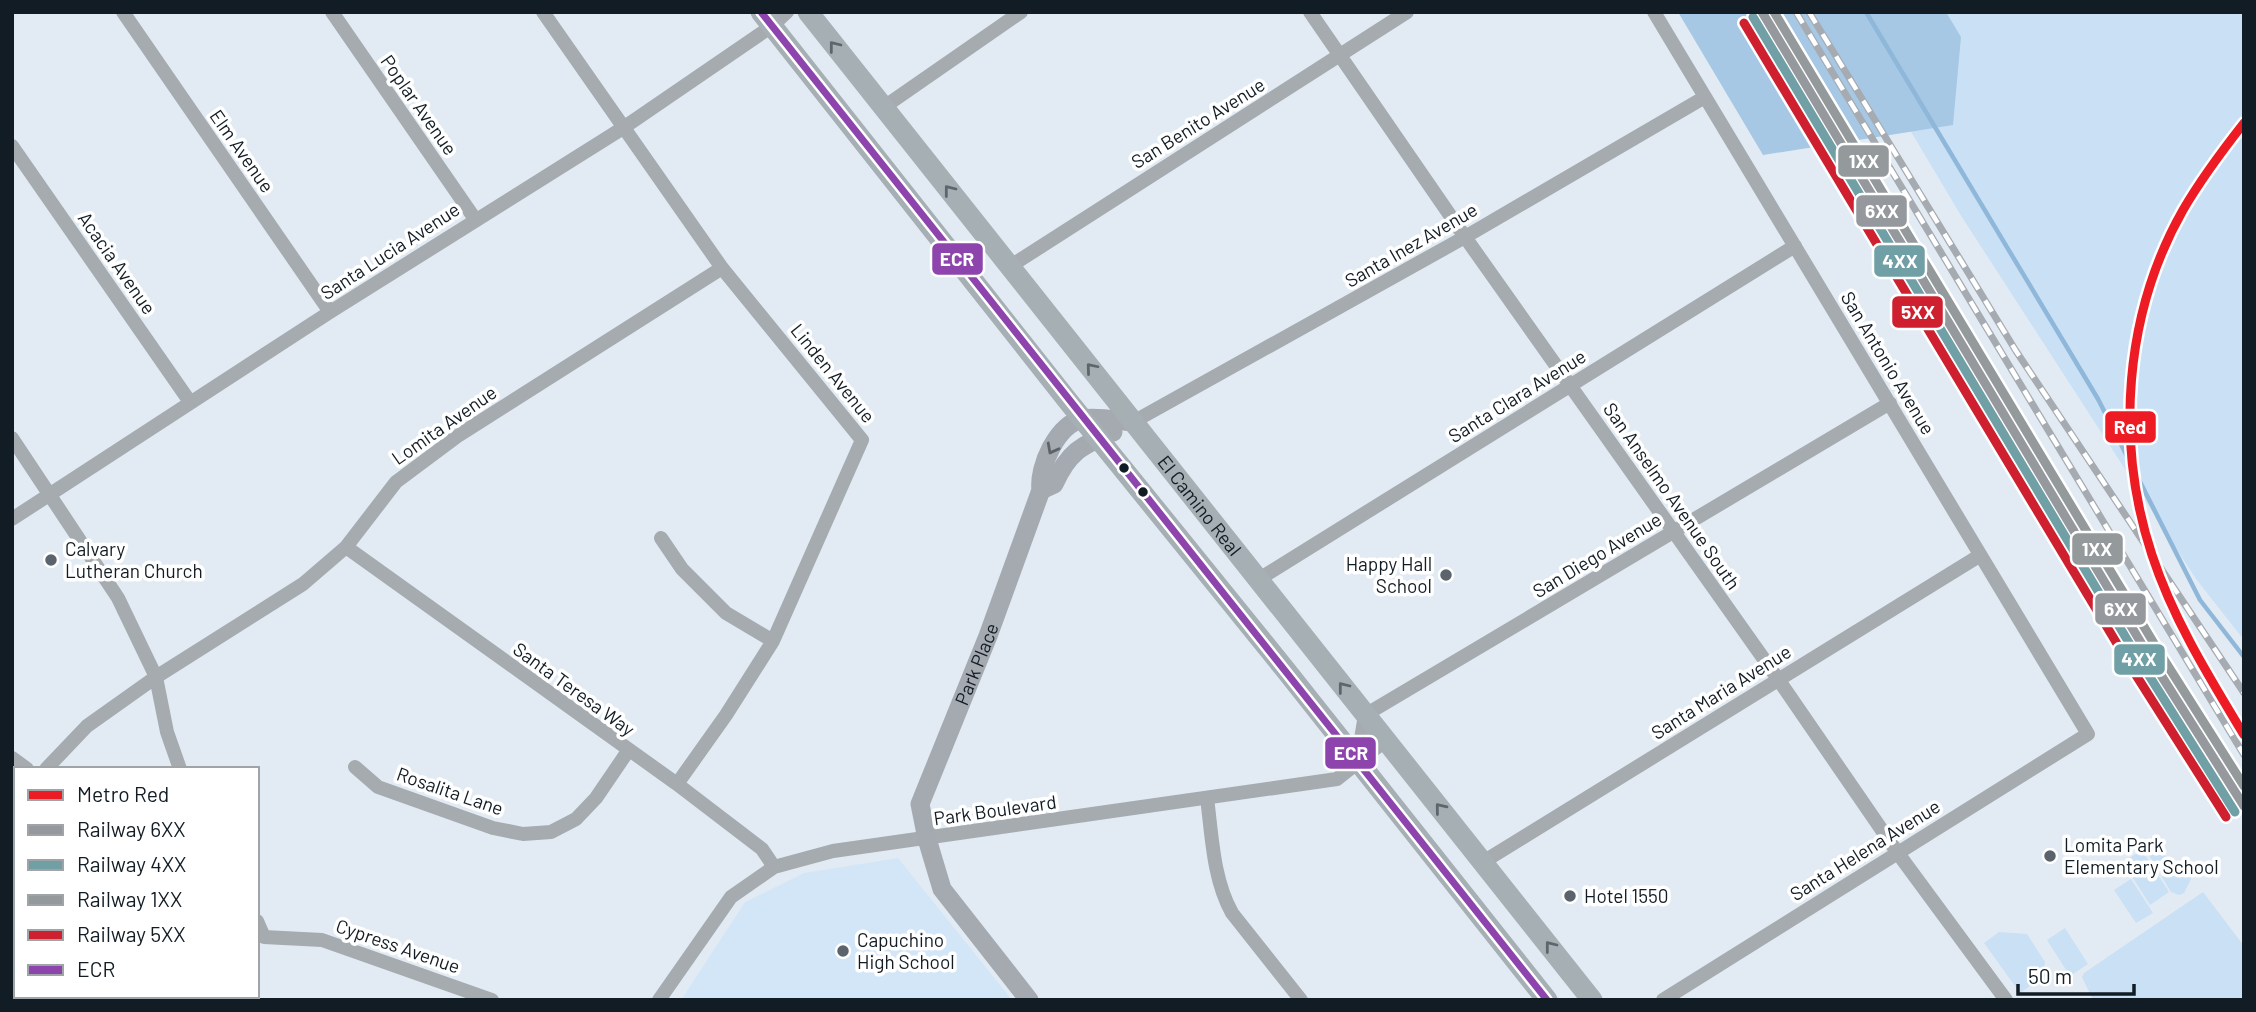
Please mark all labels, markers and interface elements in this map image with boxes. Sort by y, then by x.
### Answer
one-way arrow [830,41,843,53]
street label: Poplar Avenue [376,50,462,159]
street label: San Benito Avenue [1127,72,1269,173]
street label: Elm Avenue [206,105,279,197]
line badge: 1XX [1837,144,1890,178]
text: 1XX [1849,149,1879,172]
one-way arrow [945,186,958,198]
line badge: 6XX [1855,194,1908,228]
street label: Santa Lucia Avenue [316,197,464,304]
street label: Santa Inez Avenue [1340,197,1481,292]
text: 6XX [1865,199,1899,222]
street label: Acacia Avenue [74,207,161,318]
line badge: ECR [931,242,984,276]
line badge: 4XX [1873,244,1926,278]
text: ECR [940,247,974,270]
text: 4XX [1882,249,1918,272]
street label: San Antonio Avenue [1837,287,1940,439]
line badge: 5XX [1891,295,1944,329]
text: 5XX [1901,300,1935,323]
street label: Linden Avenue [786,319,880,427]
street label: Santa Clara Avenue [1444,344,1590,447]
one-way arrow [1087,364,1100,376]
street label: Lomita Avenue [387,380,500,469]
street label: San Anselmo Avenue South [1599,398,1746,594]
line badge: Red [2104,410,2157,444]
text: Red [2114,415,2146,438]
one-way arrow [1047,442,1060,454]
street label: El Camino Real [1153,450,1247,560]
unlabelled marker [1117,461,1131,475]
unlabelled marker [1136,485,1150,499]
street label: San Diego Avenue [1528,507,1665,602]
line badge: 1XX [2071,532,2124,566]
place label: Calvary Lutheran Church [65,537,203,582]
text: 1XX [2082,537,2112,560]
marker: Calvary Lutheran Church [43,552,59,568]
place label: Happy Hall School [1346,552,1432,597]
marker: Happy Hall School [1438,567,1454,583]
line badge: 6XX [2094,592,2147,626]
text: 6XX [2104,597,2138,620]
street label: Park Place [949,620,1003,708]
street label: Santa Teresa Way [509,637,640,741]
street label: Santa Maria Avenue [1647,639,1795,744]
line badge: 4XX [2113,643,2166,676]
text: 4XX [2121,647,2157,670]
one-way arrow [1339,682,1352,694]
line badge: ECR [1324,736,1377,770]
text: ECR [1334,741,1368,764]
street label: Rosalita Lane [394,762,506,819]
legend [14,767,259,998]
text: Metro Red [77,781,169,806]
street label: Park Boulevard [932,790,1058,829]
street label: Santa Helena Avenue [1785,794,1944,905]
one-way arrow [1436,804,1449,816]
text: Railway 6XX [77,816,186,841]
place label: Lomita Park Elementary School [2064,833,2219,878]
marker: Lomita Park Elementary School [2042,848,2058,864]
text: Railway 4XX [77,851,186,876]
place label: Hotel 1550 [1584,884,1669,907]
text: Railway 1XX [77,886,182,911]
marker: Hotel 1550 [1562,888,1578,904]
street label: Cypress Avenue [333,914,463,978]
text: Railway 5XX [77,921,186,946]
place label: Capuchino High School [857,928,955,973]
one-way arrow [1545,942,1558,954]
marker: Capuchino High School [835,943,851,959]
scale bar [2018,953,2134,997]
text: ECR [77,956,115,981]
text: 50 m [2028,963,2072,988]

